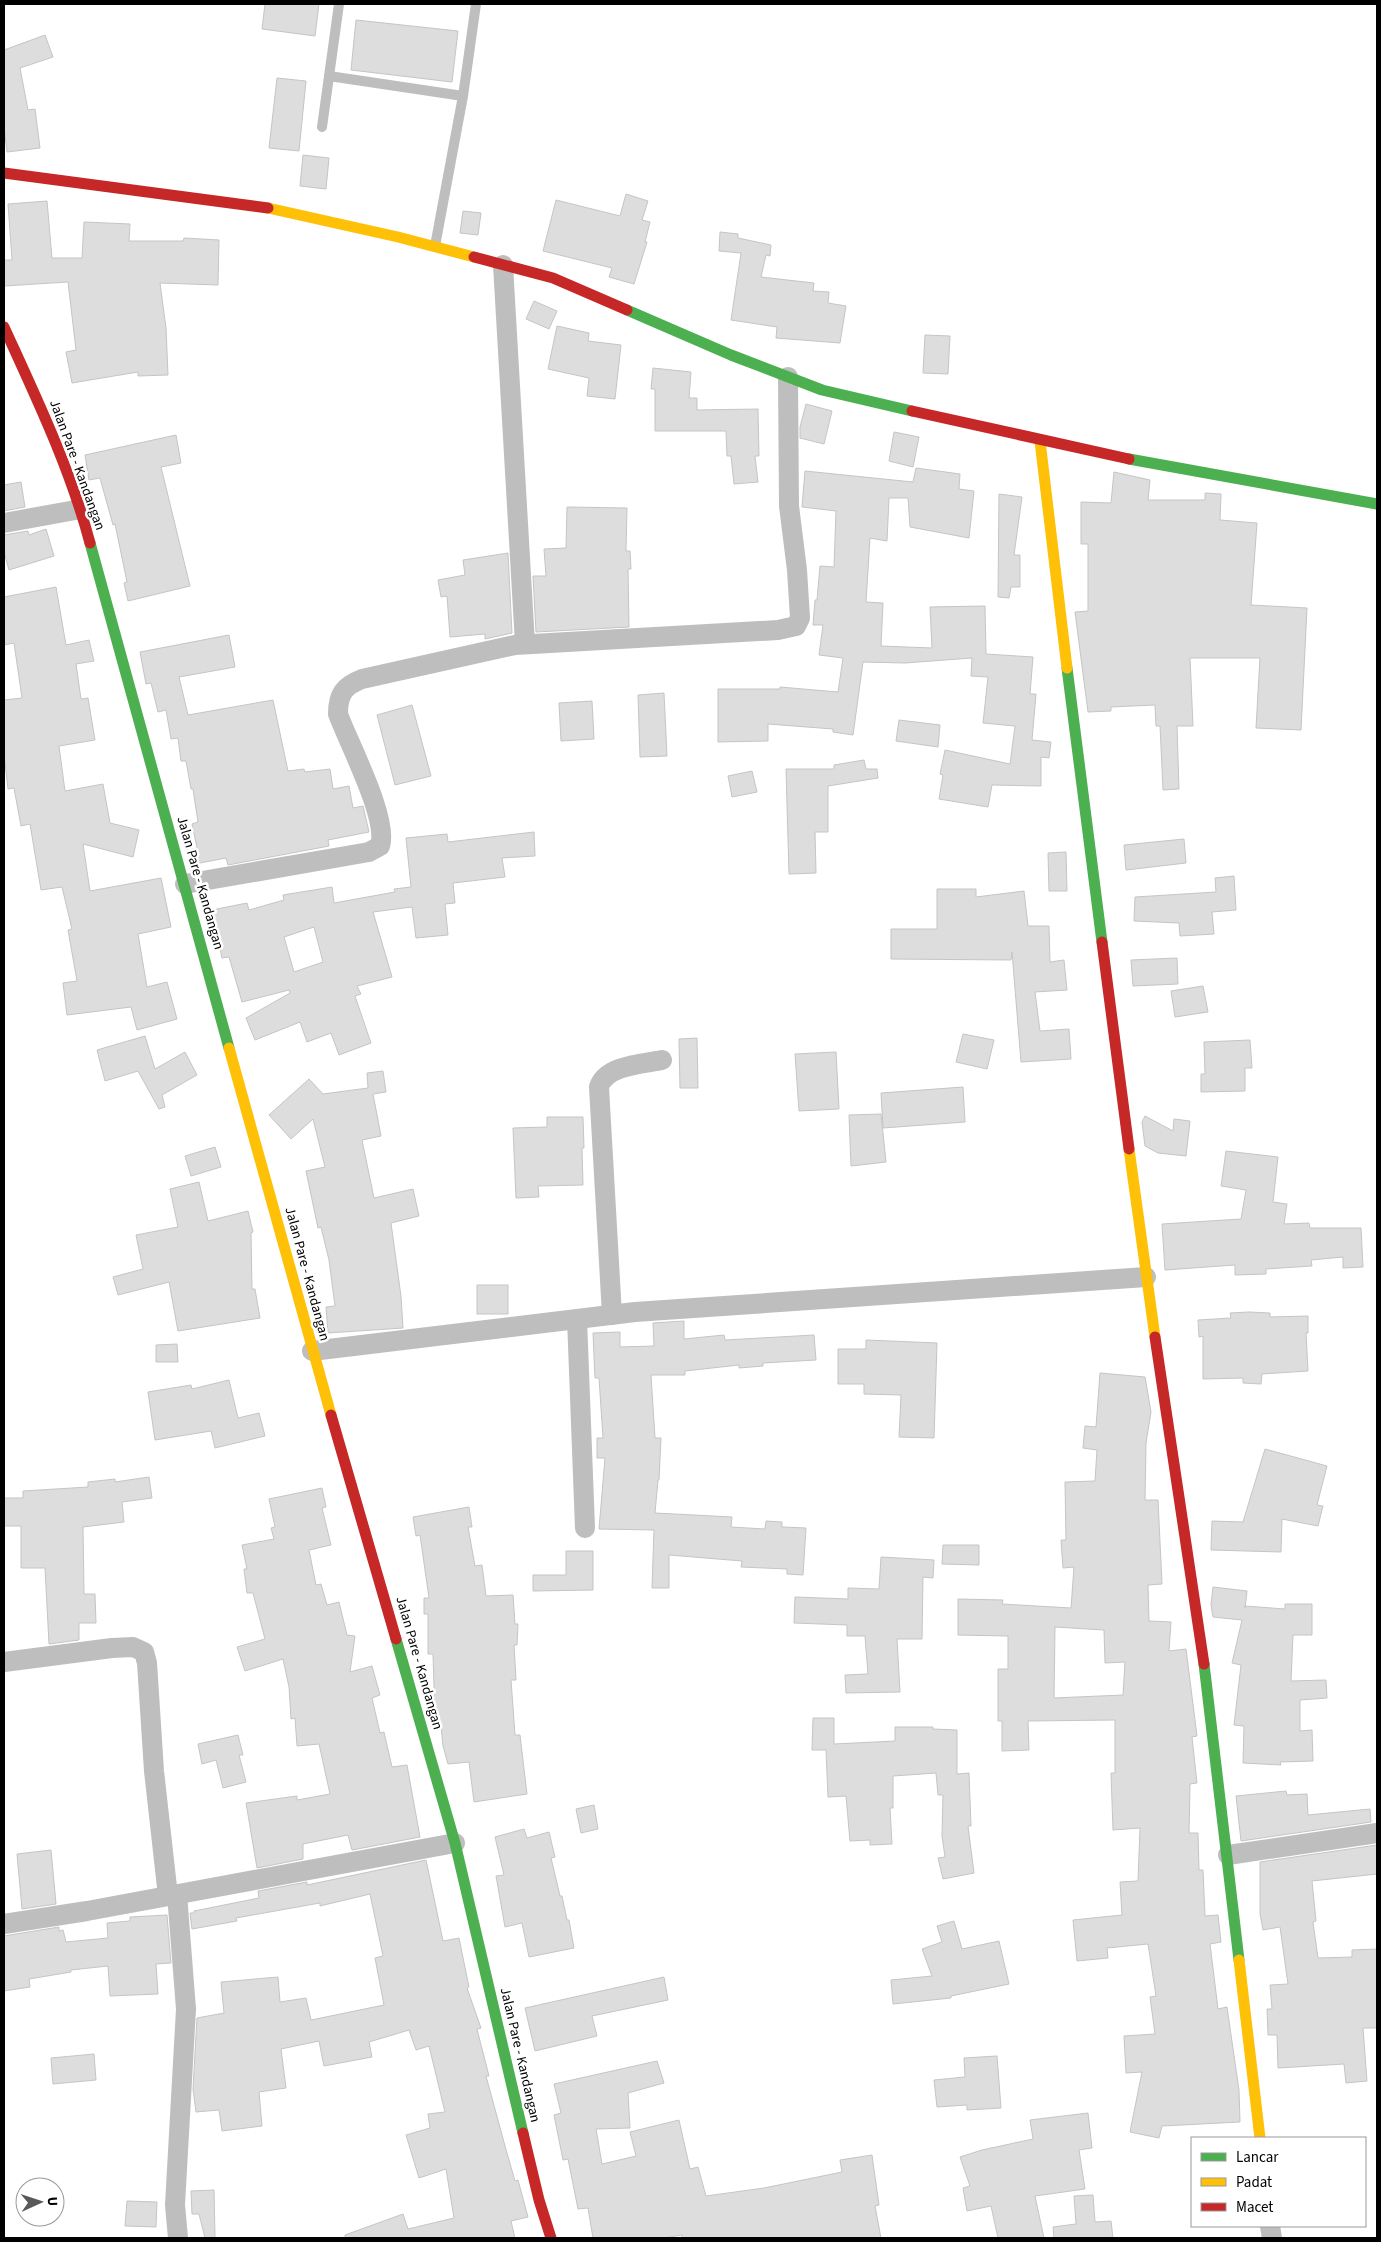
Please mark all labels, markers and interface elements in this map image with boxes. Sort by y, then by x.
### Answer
street label: Jalan Pare - Kandangan [44,397,110,533]
street label: Jalan Pare - Kandangan [171,814,229,952]
street label: Jalan Pare - Kandangan [280,1205,334,1343]
street label: Jalan Pare - Kandangan [390,1594,448,1732]
street label: Jalan Pare - Kandangan [495,1986,545,2124]
legend [1191,2137,1366,2227]
text: Lancar [1236,2147,1279,2168]
text: Padat [1236,2172,1272,2193]
north arrow [15,2177,65,2227]
text: U [42,2196,62,2207]
text: Macet [1236,2197,1273,2218]

